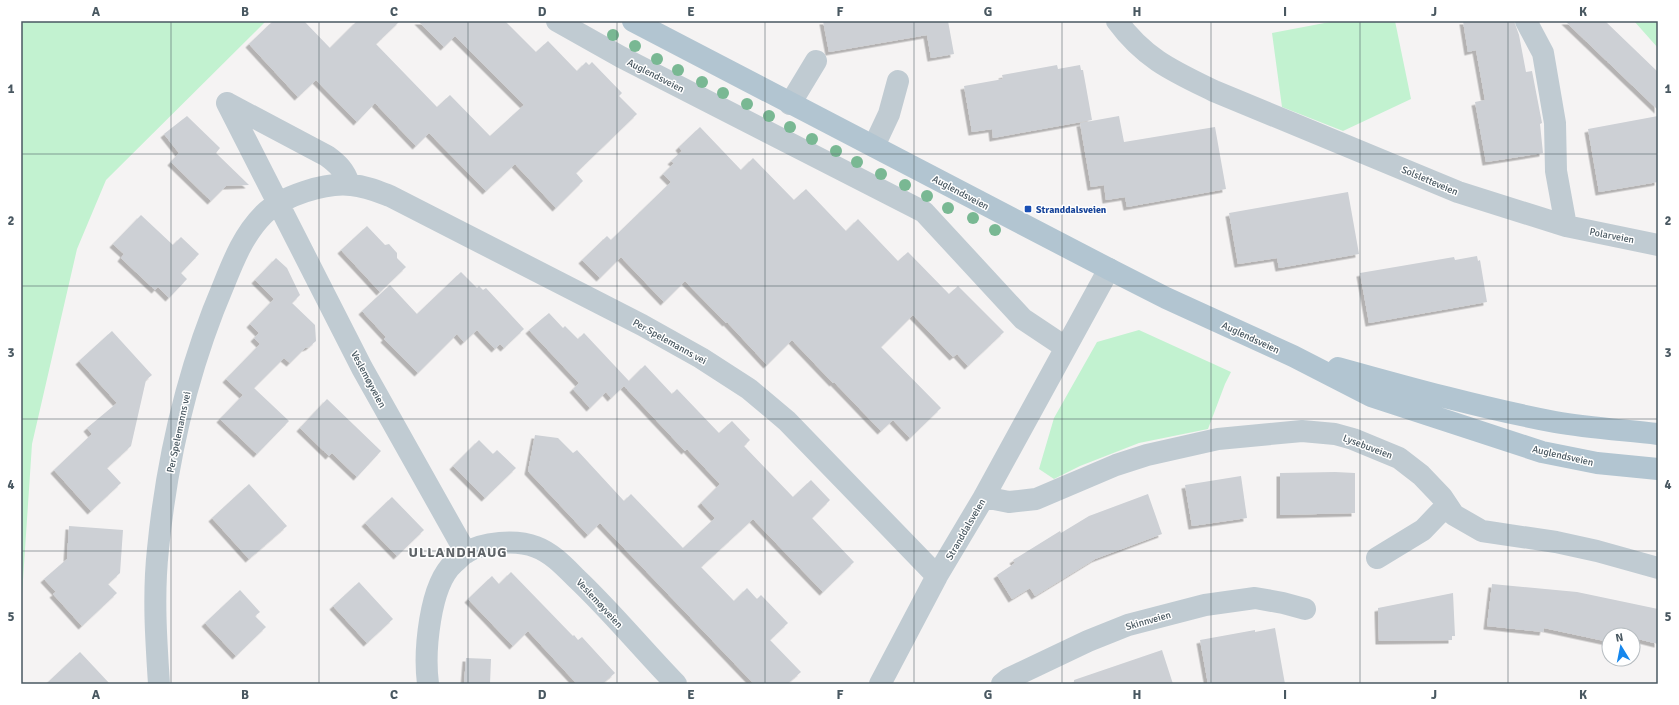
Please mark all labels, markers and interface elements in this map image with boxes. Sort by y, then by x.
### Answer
text: A [92,4,101,20]
text: B [241,4,249,20]
text: C [390,4,398,20]
text: D [538,4,547,20]
text: E [687,4,695,20]
text: F [837,4,844,20]
text: G [984,4,992,20]
text: H [1133,4,1141,20]
text: I [1283,4,1287,20]
text: J [1431,4,1437,20]
text: K [1579,4,1587,20]
street label: Auglendsveien [625,56,686,95]
text: 1 [7,81,15,97]
text: 1 [1664,81,1672,97]
street label: Solsletteveien [1400,164,1460,198]
street label: Auglendsveien [930,173,991,213]
marker: Stranddalsveien [1023,204,1033,214]
place label: Stranddalsveien [1036,204,1107,216]
text: 2 [7,213,15,229]
text: 2 [1664,213,1672,229]
street label: Polarveien [1588,226,1635,246]
street label: Per Spelemanns vei [630,317,709,367]
street label: Auglendsveien [1220,319,1281,357]
text: 3 [7,345,15,361]
text: 3 [1664,345,1672,361]
street label: Veslemøyveien [348,349,388,410]
street label: Per Spelemanns vei [165,391,193,474]
street label: Lysebuveien [1341,432,1394,462]
street label: Auglendsveien [1531,443,1594,469]
text: 4 [7,477,15,493]
text: 4 [1664,477,1672,493]
street label: Stranddalsveien [943,497,988,562]
district label: ULLANDHAUG [409,544,507,561]
street label: Veslemøyveien [573,577,625,631]
text: 5 [7,609,15,625]
street label: Skinnveien [1124,609,1172,633]
text: 5 [1664,609,1672,625]
north arrow [1601,627,1641,667]
text: N [1614,631,1624,645]
text: A [92,687,101,703]
text: B [241,687,249,703]
text: C [390,687,398,703]
text: D [538,687,547,703]
text: E [687,687,695,703]
text: F [837,687,844,703]
text: G [984,687,992,703]
text: H [1133,687,1141,703]
text: I [1283,687,1287,703]
text: J [1431,687,1437,703]
text: K [1579,687,1587,703]

